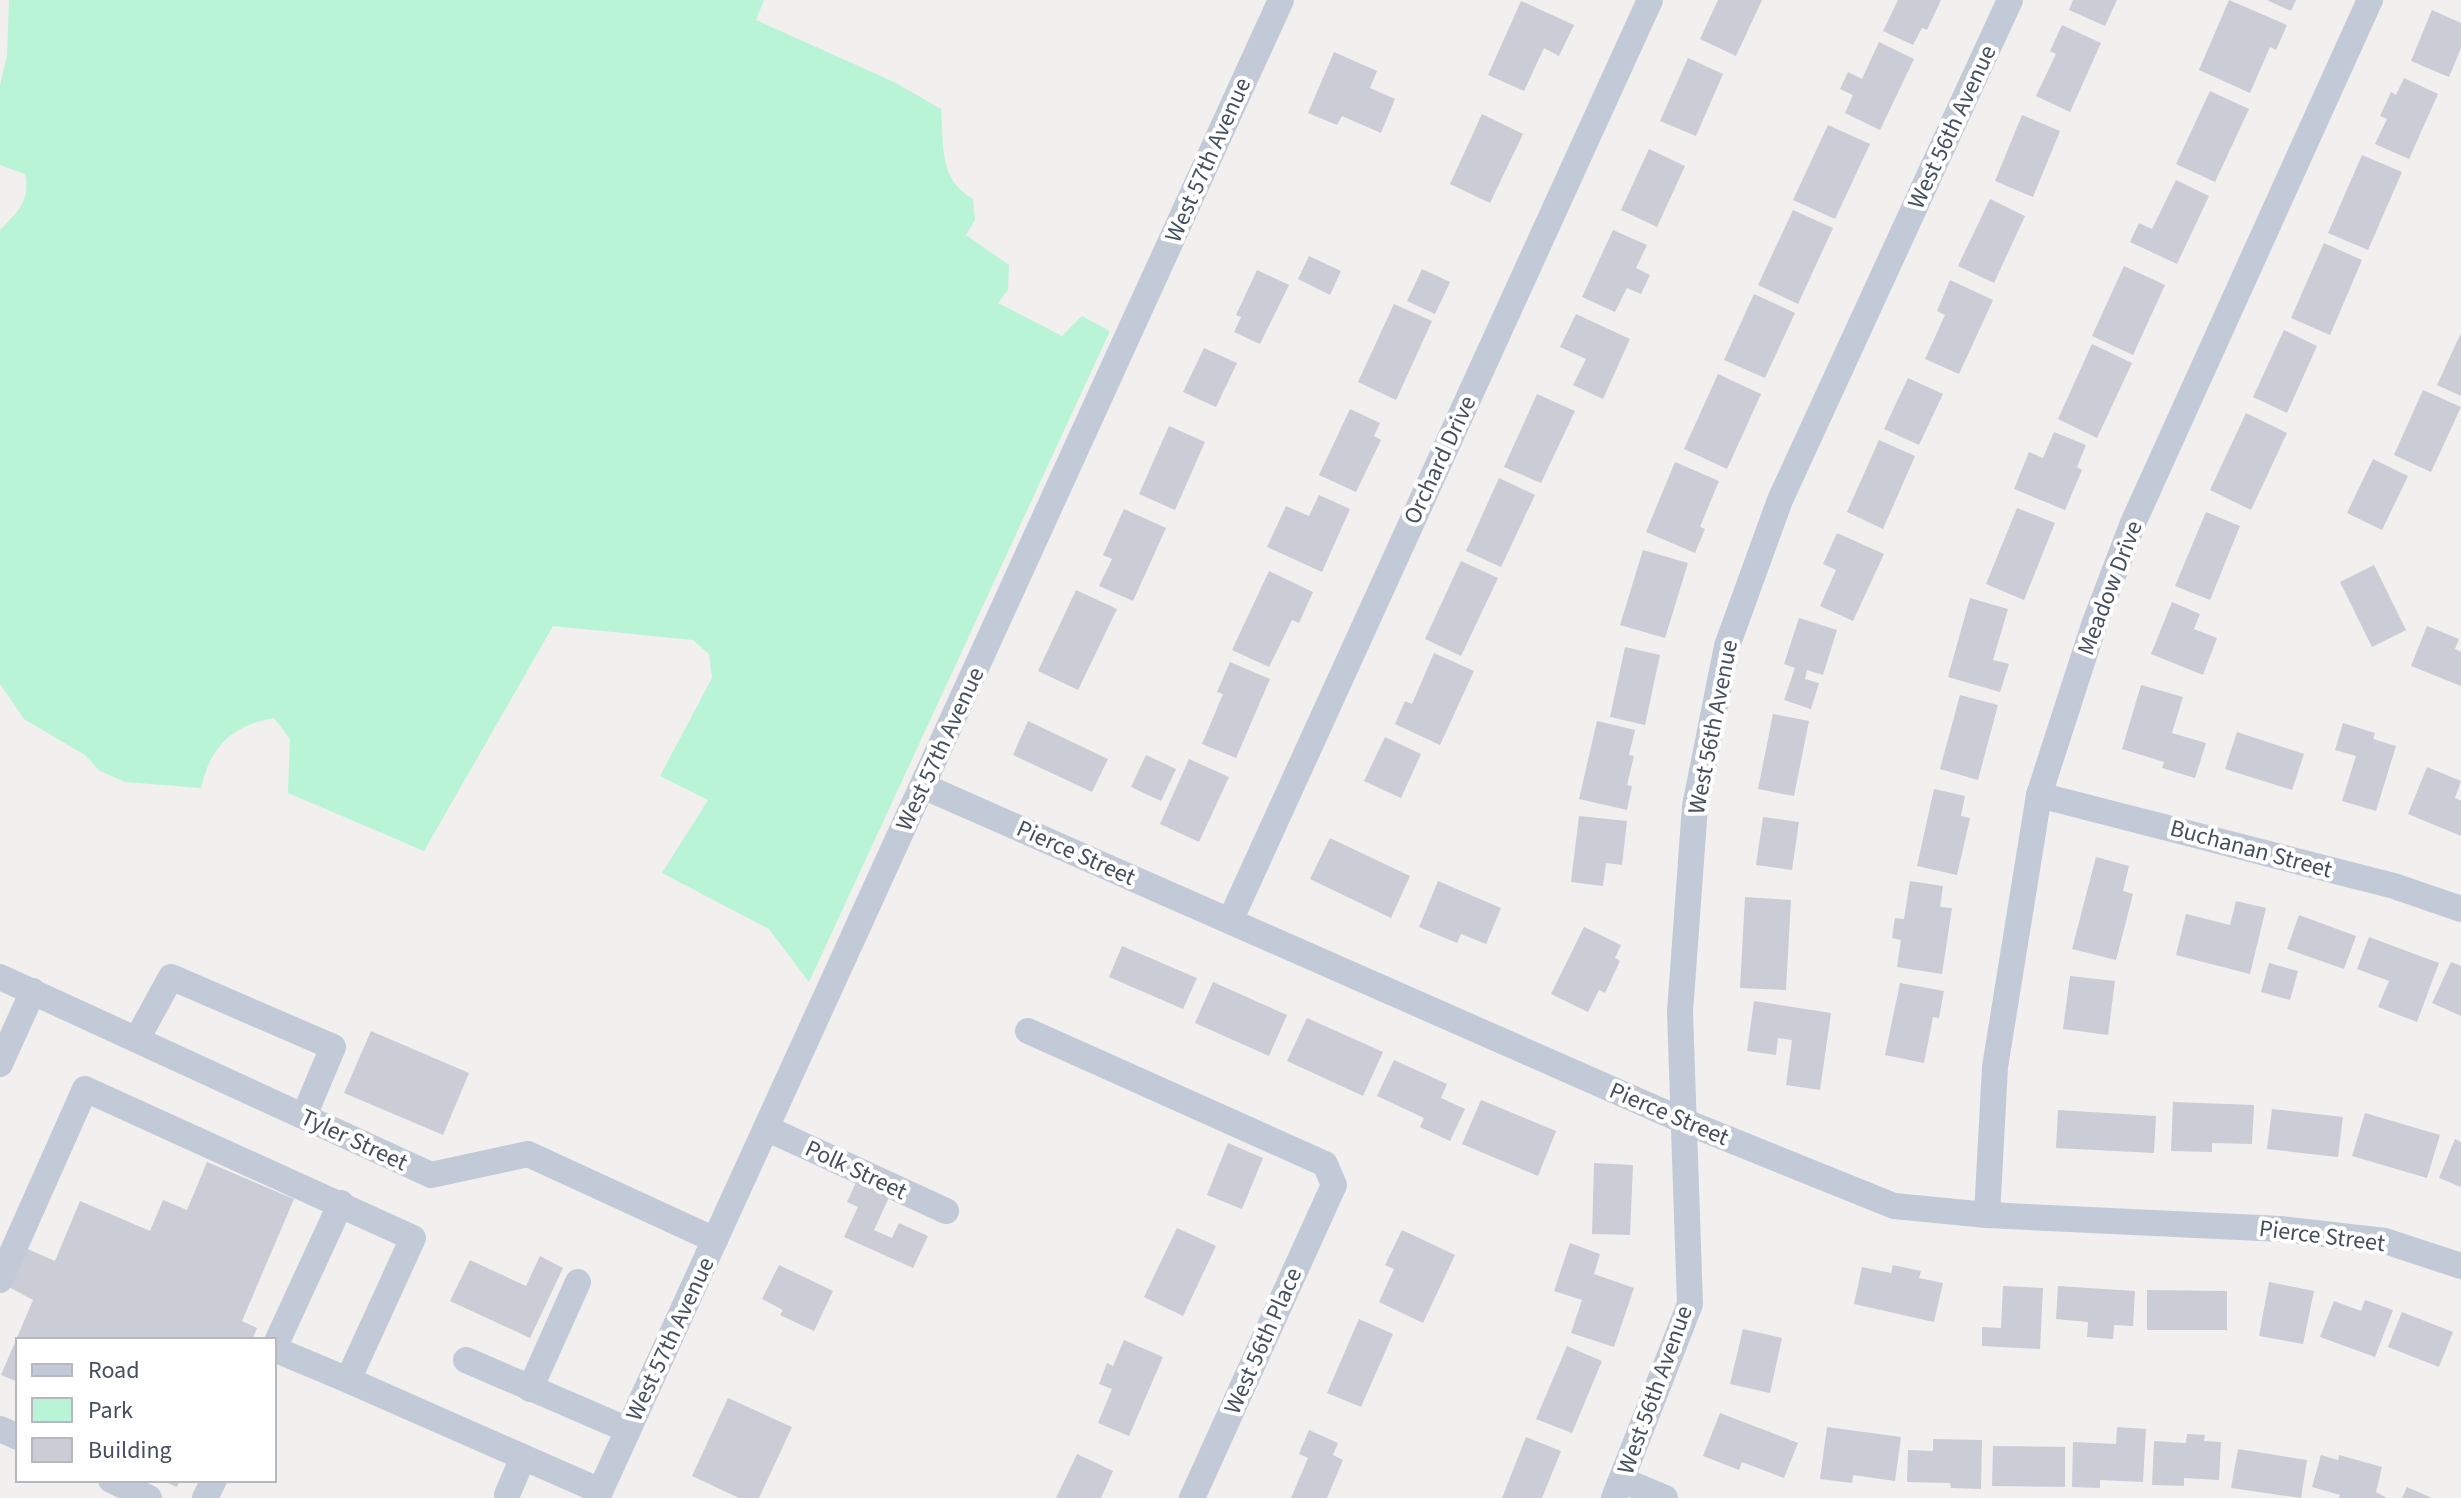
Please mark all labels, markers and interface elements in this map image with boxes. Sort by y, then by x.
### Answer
street label: West 56th Avenue [1899,39,2005,215]
street label: West 57th Avenue [1156,72,1260,248]
street label: Orchard Drive [1395,390,1485,530]
street label: Meadow Drive [2068,516,2152,660]
street label: West 56th Avenue [1679,637,1747,817]
street label: West 57th Avenue [887,661,993,837]
street label: Pierce Street [1011,811,1141,895]
street label: Buchanan Street [2166,811,2336,887]
street label: Pierce Street [1604,1073,1734,1155]
street label: Tyler Street [295,1100,413,1180]
street label: Polk Street [799,1131,913,1209]
street label: Pierce Street [2257,1211,2387,1261]
street label: West 57th Avenue [617,1251,723,1427]
street label: West 56th Place [1215,1262,1311,1420]
street label: West 56th Avenue [1608,1301,1702,1479]
legend [16,1338,276,1482]
text: Road [88,1353,140,1388]
text: Park [88,1393,133,1428]
text: Building [88,1433,172,1468]

